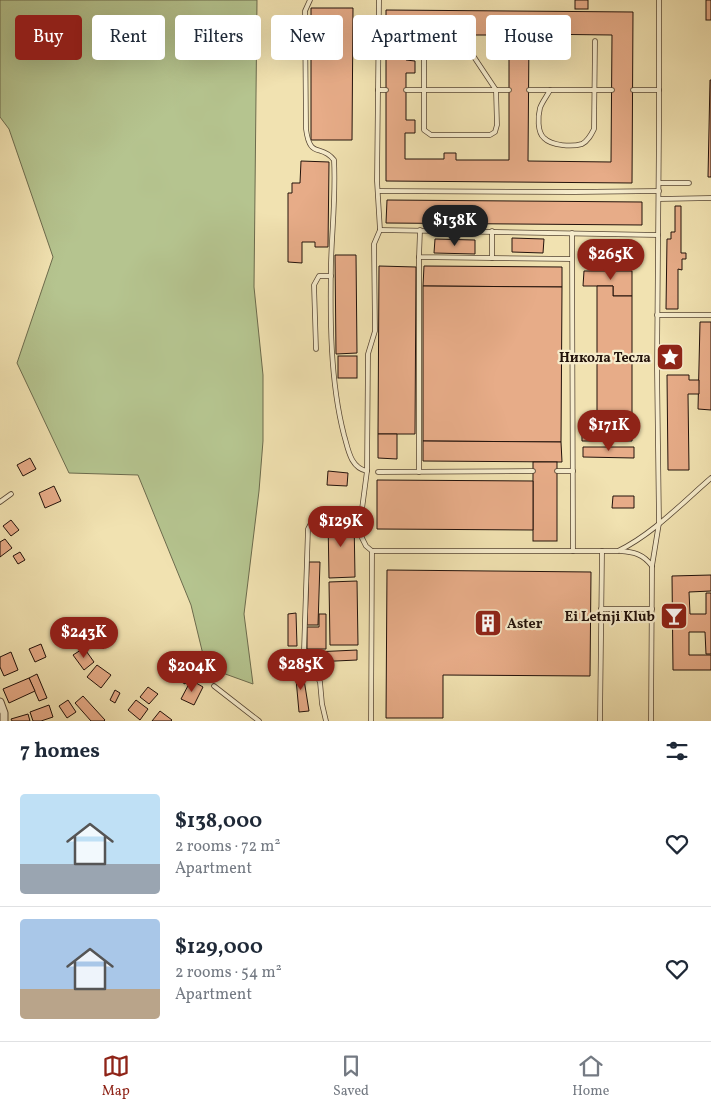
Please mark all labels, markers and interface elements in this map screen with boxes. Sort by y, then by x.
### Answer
chip: Buy [15,15,82,60]
chip: Rent [92,15,165,60]
chip: Filters [175,15,261,60]
chip: New [271,15,343,60]
chip: Apartment [353,15,476,60]
chip: House [486,15,571,60]
pin: $138K [420,204,490,247]
text: $138K [433,210,477,232]
pin: $265K [576,238,646,281]
text: $265K [588,244,634,266]
place icon: Никола Тесла [655,342,685,372]
place label: Никола Тесла [559,349,651,368]
pin: $171K [574,410,644,452]
text: $171K [588,415,630,437]
pin: $129K [306,506,376,548]
text: $129K [319,511,363,533]
bar icon: Ei Letnji Klub [659,601,689,631]
building icon: Aster [473,608,503,638]
place label: Ei Letnji Klub [565,608,655,627]
place label: Aster [507,615,543,634]
pin: $243K [49,616,119,659]
text: $243K [61,622,107,644]
pin: $285K [266,648,336,691]
pin: $204K [157,650,227,693]
text: $285K [279,654,323,676]
text: $204K [168,656,216,678]
text: 7 homes [20,737,100,766]
icon: filters [663,737,691,765]
text: $138,000 [175,807,262,836]
icon: home [60,814,120,874]
icon: heart [663,830,691,858]
text: 2 rooms · 72 m² [175,836,280,858]
text: Apartment [175,858,252,880]
text: $129,000 [175,933,263,962]
icon: home [60,939,120,999]
icon: heart [663,955,691,983]
text: 2 rooms · 54 m² [175,962,282,984]
text: Apartment [175,984,252,1006]
tab: Map [102,1052,130,1101]
tab: Saved [333,1052,369,1101]
tab: Home [572,1052,609,1101]

